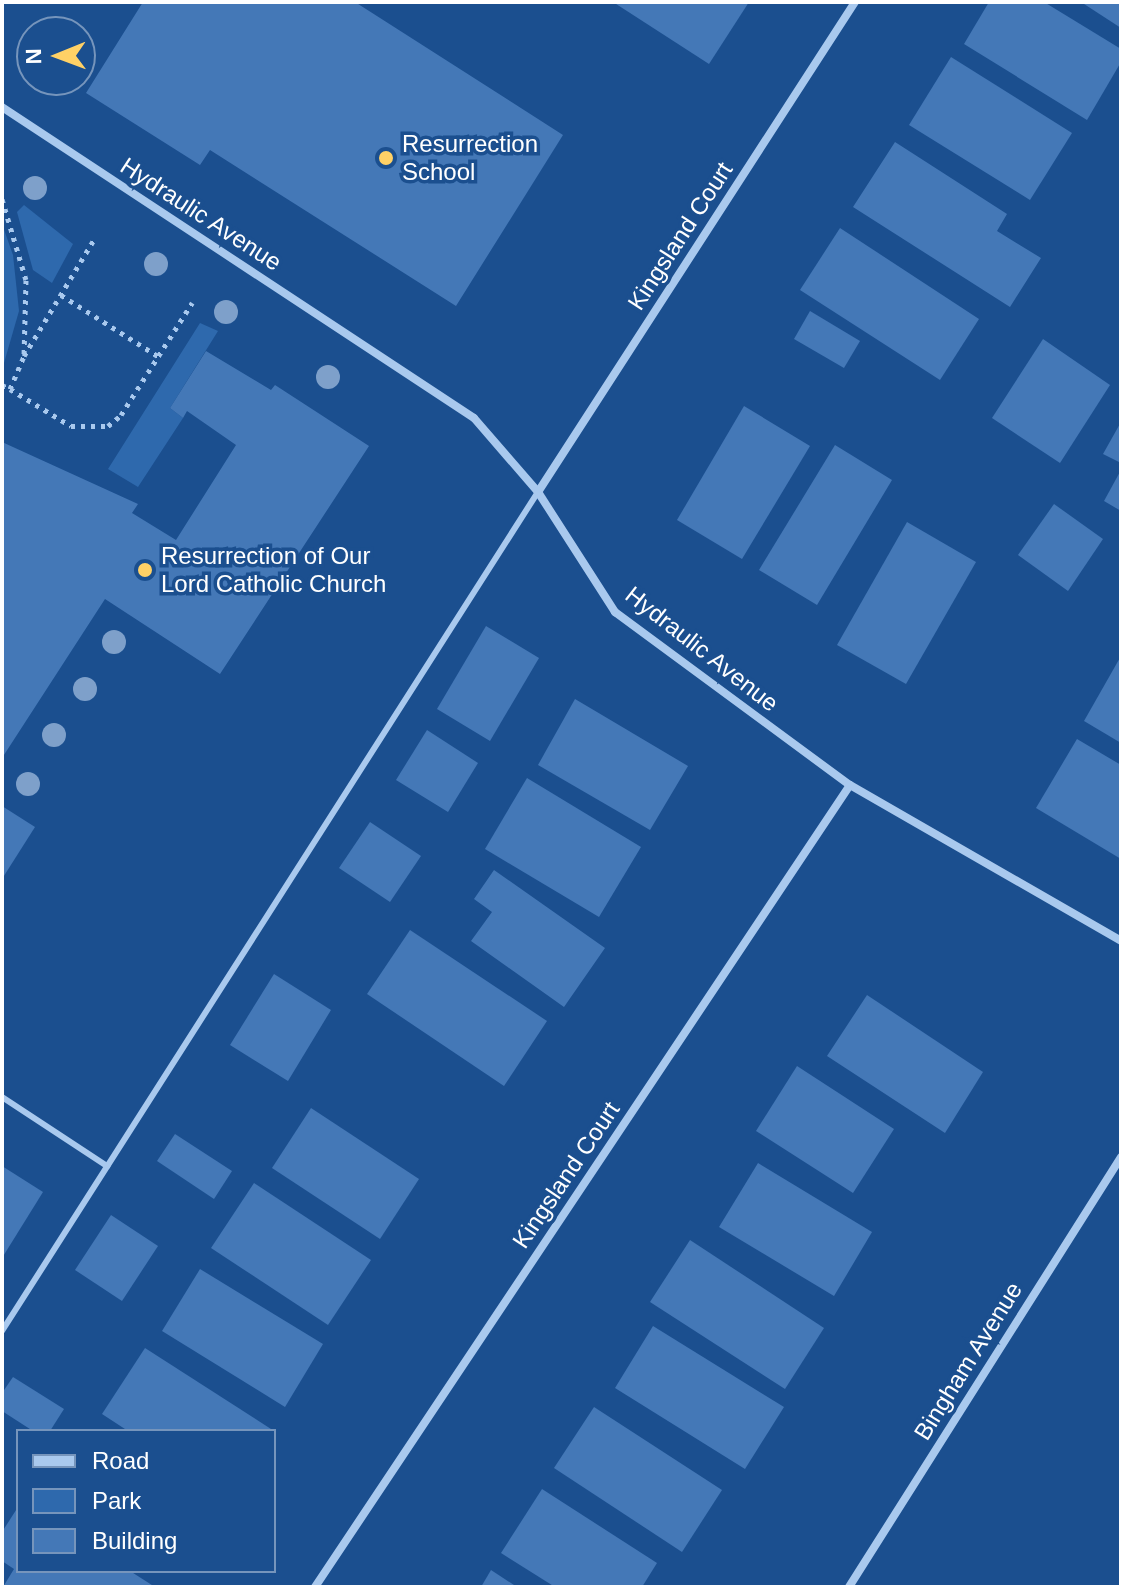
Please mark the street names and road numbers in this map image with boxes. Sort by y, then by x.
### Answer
street label: Hydraulic Avenue [114,151,288,277]
street label: Kingsland Court [621,157,739,315]
street label: Hydraulic Avenue [619,580,785,718]
street label: Kingsland Court [506,1096,626,1254]
street label: Bingham Avenue [907,1276,1029,1446]

